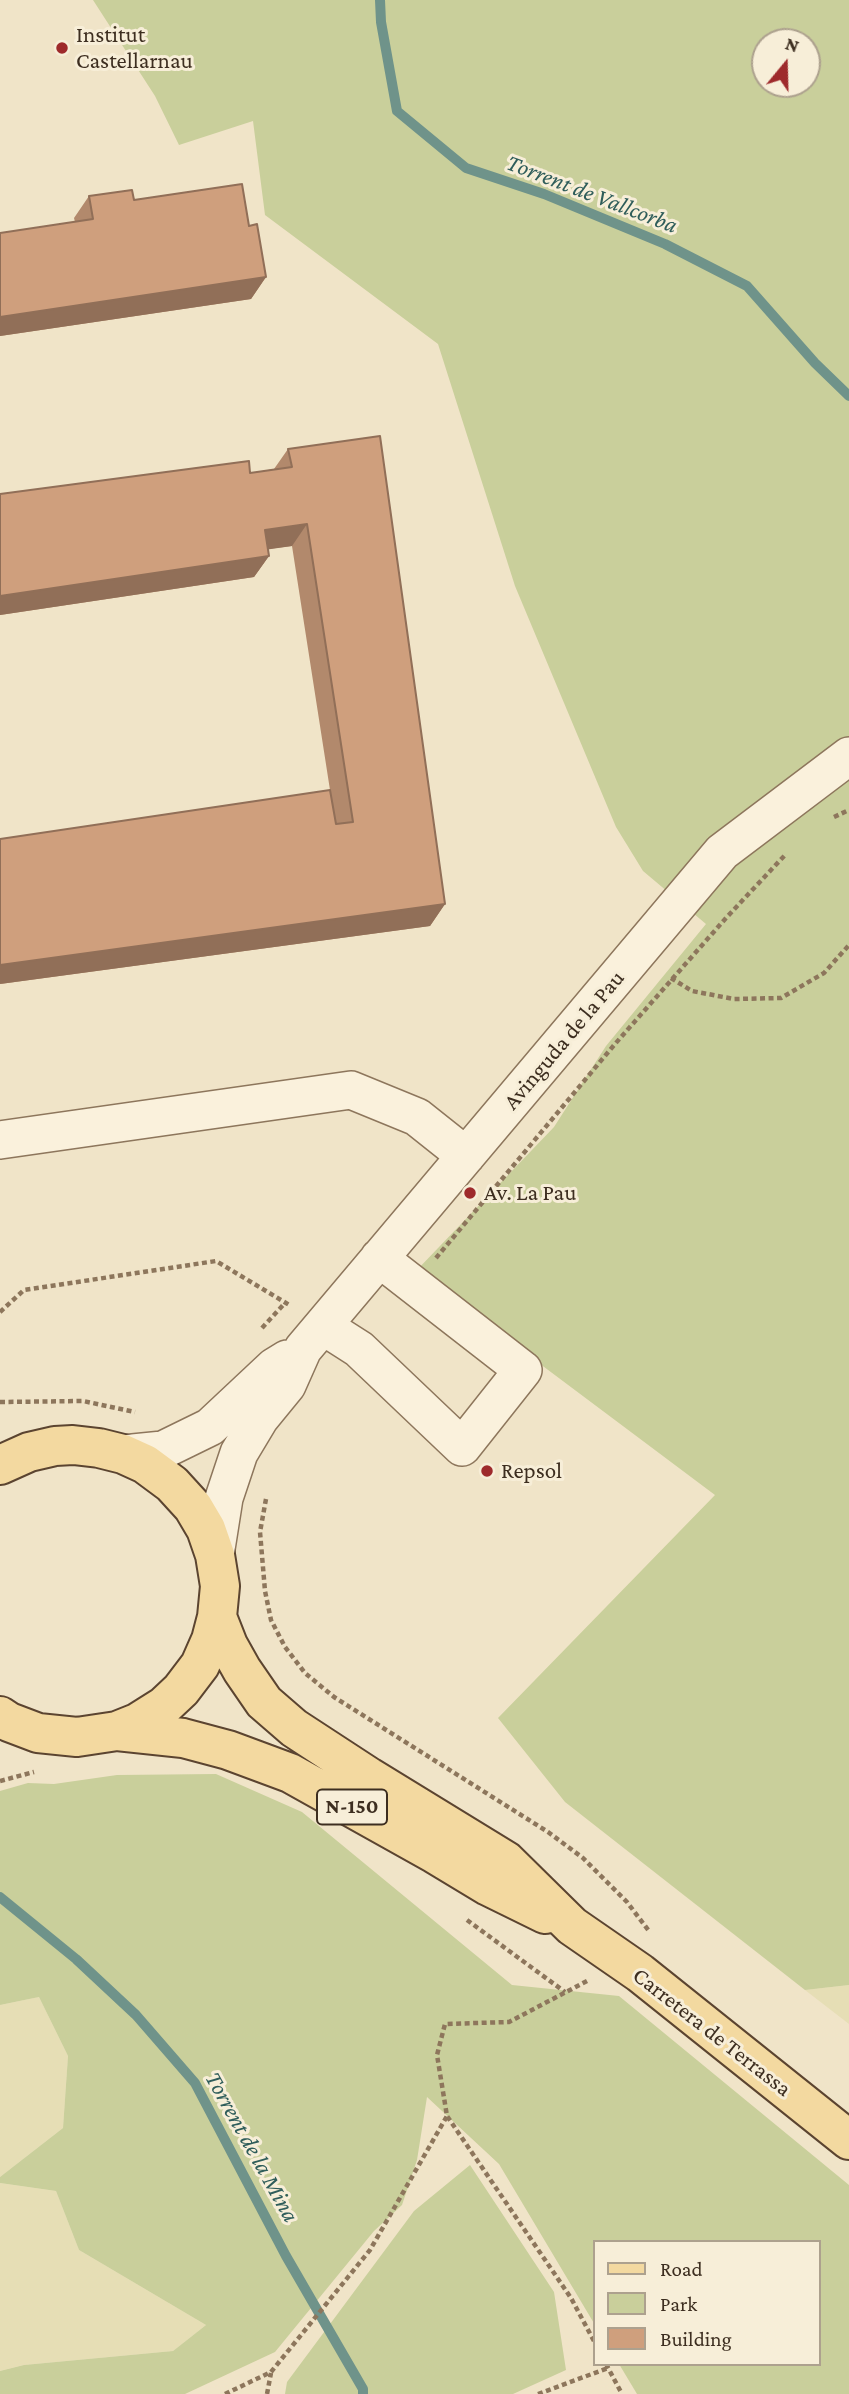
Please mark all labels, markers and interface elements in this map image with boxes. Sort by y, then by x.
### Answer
place label: Institut Castellarnau [76,21,193,75]
north arrow [751,28,821,98]
text: N [783,33,802,57]
marker: Institut Castellarnau [54,40,70,56]
water label: Torrent de Vallcorba [502,148,682,240]
street label: Avinguda de la Pau [498,965,630,1115]
place label: Av. La Pau [484,1179,576,1207]
marker: Av. La Pau [462,1185,478,1201]
place label: Repsol [501,1457,562,1485]
marker: Repsol [479,1463,495,1479]
road number: N-150 [317,1790,387,1825]
street label: Carretera de Terrassa [627,1961,797,2103]
water label: Torrent de la Mina [199,2067,305,2227]
legend [594,2240,821,2366]
text: Road [660,2257,703,2281]
text: Park [660,2292,697,2316]
text: Building [660,2327,732,2351]

